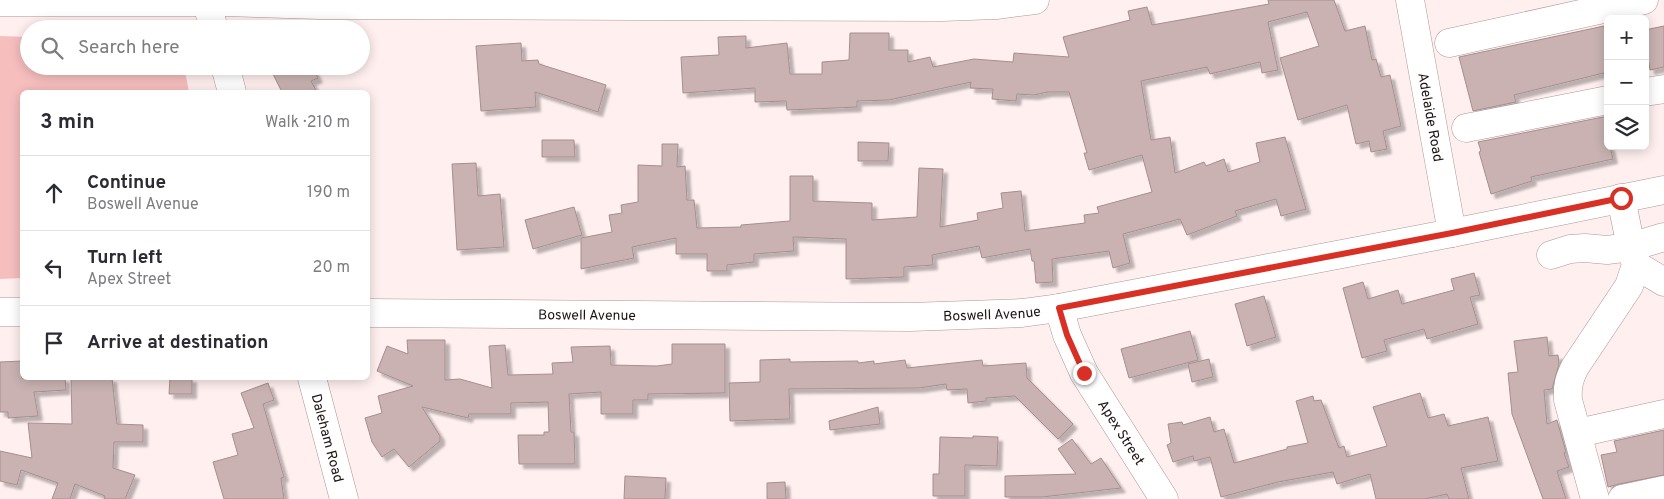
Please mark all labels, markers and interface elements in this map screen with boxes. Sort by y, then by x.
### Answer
map controls [1604,15,1649,150]
button: + [1604,15,1649,60]
search box [20,20,370,75]
icon: search [38,34,66,62]
text: Search here [78,36,180,60]
button: − [1604,60,1649,105]
street label: Adelaide Road [1413,71,1446,163]
button: layers [1604,105,1649,150]
text: 3 min [40,109,95,136]
text: Walk · 210 m [265,113,350,133]
text: Continue [87,171,166,195]
icon: ahead [40,179,68,207]
text: 190 m [307,183,350,203]
route start [1610,187,1633,210]
text: Boswell Avenue [87,195,199,215]
text: Turn left [87,246,163,270]
icon: left [40,254,68,282]
text: 20 m [313,258,350,278]
text: Apex Street [87,270,171,290]
street label: Boswell Avenue [943,304,1042,326]
street label: Boswell Avenue [538,307,636,325]
icon: arrive [40,329,68,357]
text: Arrive at destination [87,331,268,355]
route end [1073,362,1096,385]
street label: Daleham Road [307,392,346,484]
street label: Apex Street [1093,397,1147,469]

